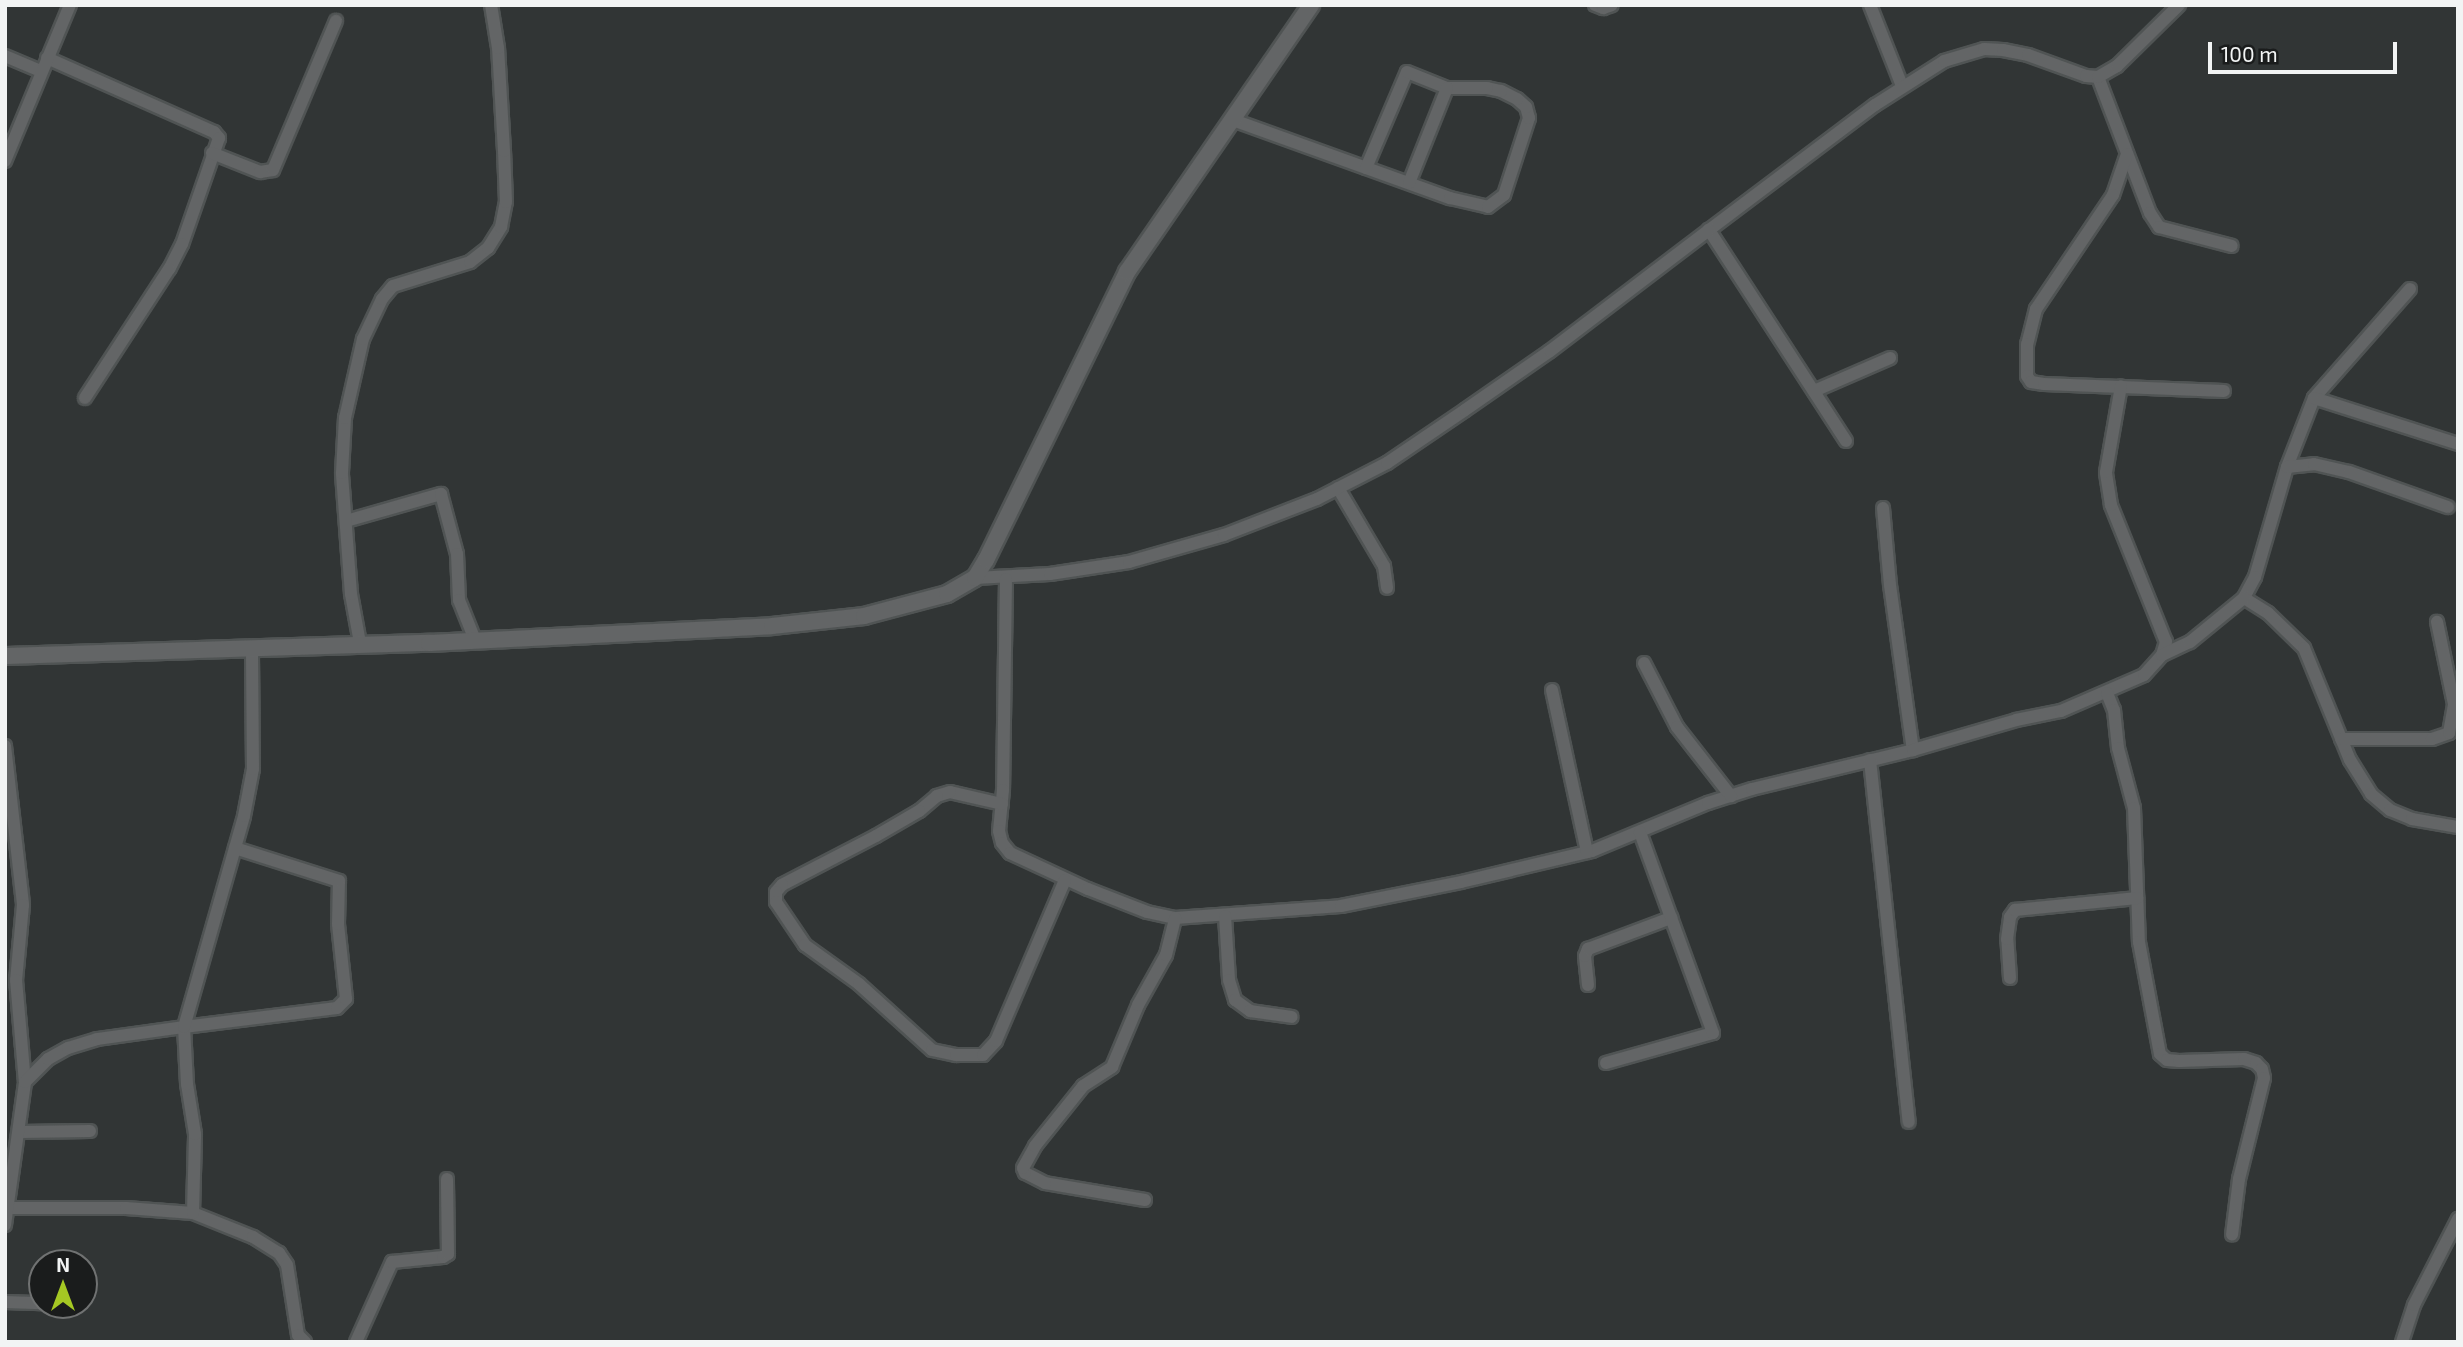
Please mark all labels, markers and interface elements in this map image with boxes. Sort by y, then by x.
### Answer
scale bar [2211,28,2400,72]
text: 100 m [2221,41,2278,66]
north arrow [28,1249,98,1319]
text: N [56,1253,70,1276]

